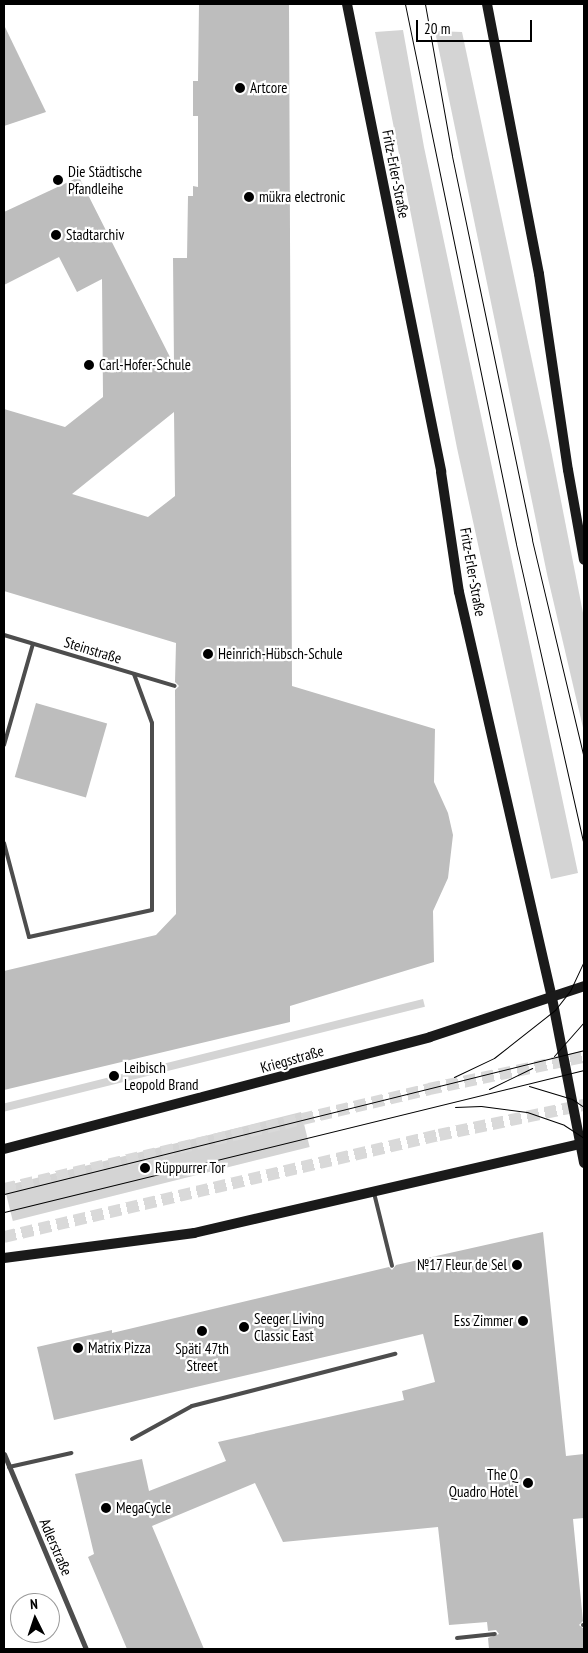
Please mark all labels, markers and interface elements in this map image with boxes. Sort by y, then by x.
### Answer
scale bar [418,10,534,42]
text: 20 m [424,19,450,38]
place label: Artcore [250,79,287,97]
marker: Artcore [234,82,246,94]
street label: Fritz-Erler-Straße [379,128,413,220]
place label: Die Städtische Pfandleihe [68,162,142,197]
marker: Die Städtische Pfandleihe [52,174,64,186]
place label: mükra electronic [259,188,345,206]
marker: mükra electronic [243,191,255,203]
place label: Stadtarchiv [66,226,124,244]
marker: Stadtarchiv [50,229,62,241]
place label: Carl-Hofer-Schule [99,356,191,374]
marker: Carl-Hofer-Schule [83,359,95,371]
street label: Fritz-Erler-Straße [456,526,490,618]
street label: Steinstraße [62,633,124,667]
place label: Heinrich-Hübsch-Schule [218,645,343,663]
marker: Heinrich-Hübsch-Schule [202,648,214,660]
street label: Kriegsstraße [258,1041,326,1077]
place label: Leibisch Leopold Brand [124,1058,199,1093]
marker: Leibisch Leopold Brand [108,1070,120,1082]
place label: Rüppurrer Tor [155,1159,226,1177]
marker: Rüppurrer Tor [139,1162,151,1174]
place label: №17 Fleur de Sel [416,1256,507,1274]
marker: №17 Fleur de Sel [511,1259,523,1271]
place label: Seeger Living Classic East [254,1309,324,1344]
place label: Ess Zimmer [454,1312,513,1330]
marker: Ess Zimmer [517,1315,529,1327]
marker: Seeger Living Classic East [238,1321,250,1333]
marker: Späti 47th Street [196,1325,208,1337]
place label: Matrix Pizza [88,1339,151,1357]
place label: Späti 47th Street [175,1339,229,1374]
marker: Matrix Pizza [72,1342,84,1354]
place label: The Q Quadro Hotel [449,1465,518,1500]
marker: The Q Quadro Hotel [522,1477,534,1489]
place label: MegaCycle [116,1499,171,1517]
marker: MegaCycle [100,1502,112,1514]
street label: Adlerstraße [36,1516,76,1578]
north arrow [10,1593,60,1643]
text: N [30,1595,38,1613]

